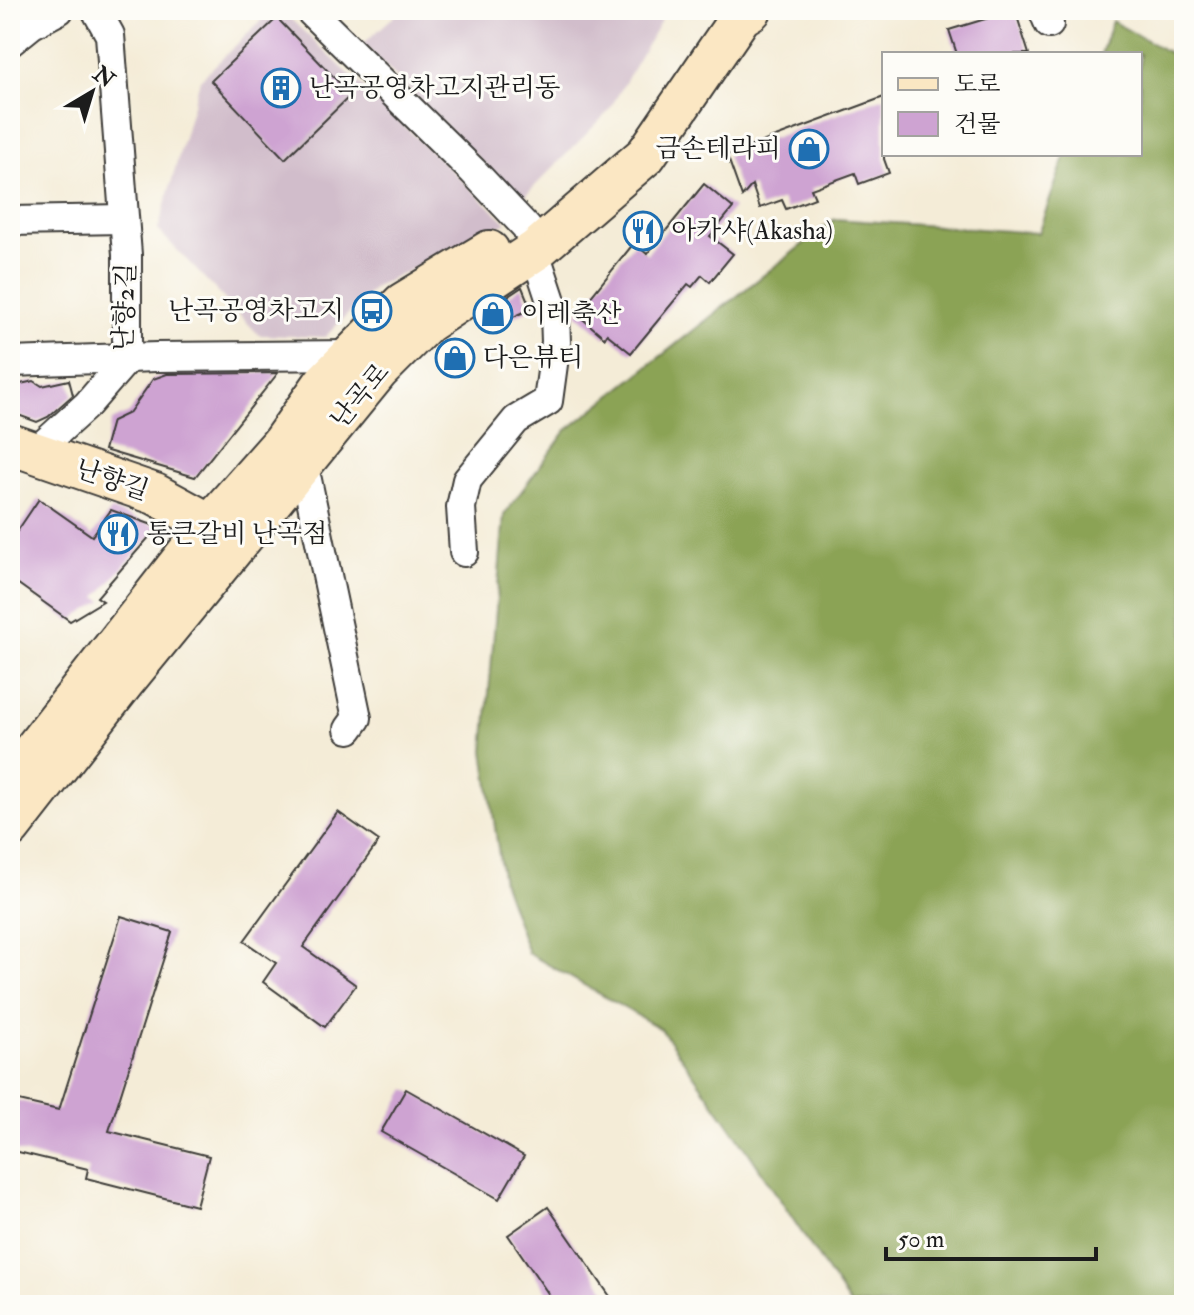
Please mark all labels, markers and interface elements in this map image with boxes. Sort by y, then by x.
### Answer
north arrow [52,52,132,132]
legend [882,52,1142,156]
text: N [87,59,120,94]
building icon: 난곡공영차고지관리동 [260,67,302,109]
text: 도로 [954,69,1000,100]
place label: 난곡공영차고지관리동 [309,72,560,104]
text: 건물 [954,109,1000,140]
shop icon: 금손테라피 [788,128,830,170]
place label: 금손테라피 [655,133,781,165]
restaurant icon: 아카샤(Akasha) [622,210,664,252]
place label: 아카샤(Akasha) [671,215,833,247]
street label: 난향2길 [107,262,143,352]
bus stop icon: 난곡공영차고지 [351,290,393,332]
shop icon: 이레축산 [472,293,514,335]
place label: 난곡공영차고지 [168,295,344,327]
place label: 이레축산 [521,298,622,330]
shop icon: 다은뷰티 [434,337,476,379]
place label: 다은뷰티 [483,342,583,374]
street label: 난곡로 [324,357,396,435]
street label: 난향길 [71,453,153,507]
restaurant icon: 통큰갈비 난곡점 [97,513,139,555]
place label: 통큰갈비 난곡점 [146,518,327,550]
scale bar [886,1211,1096,1261]
text: 50 m [898,1224,945,1255]

